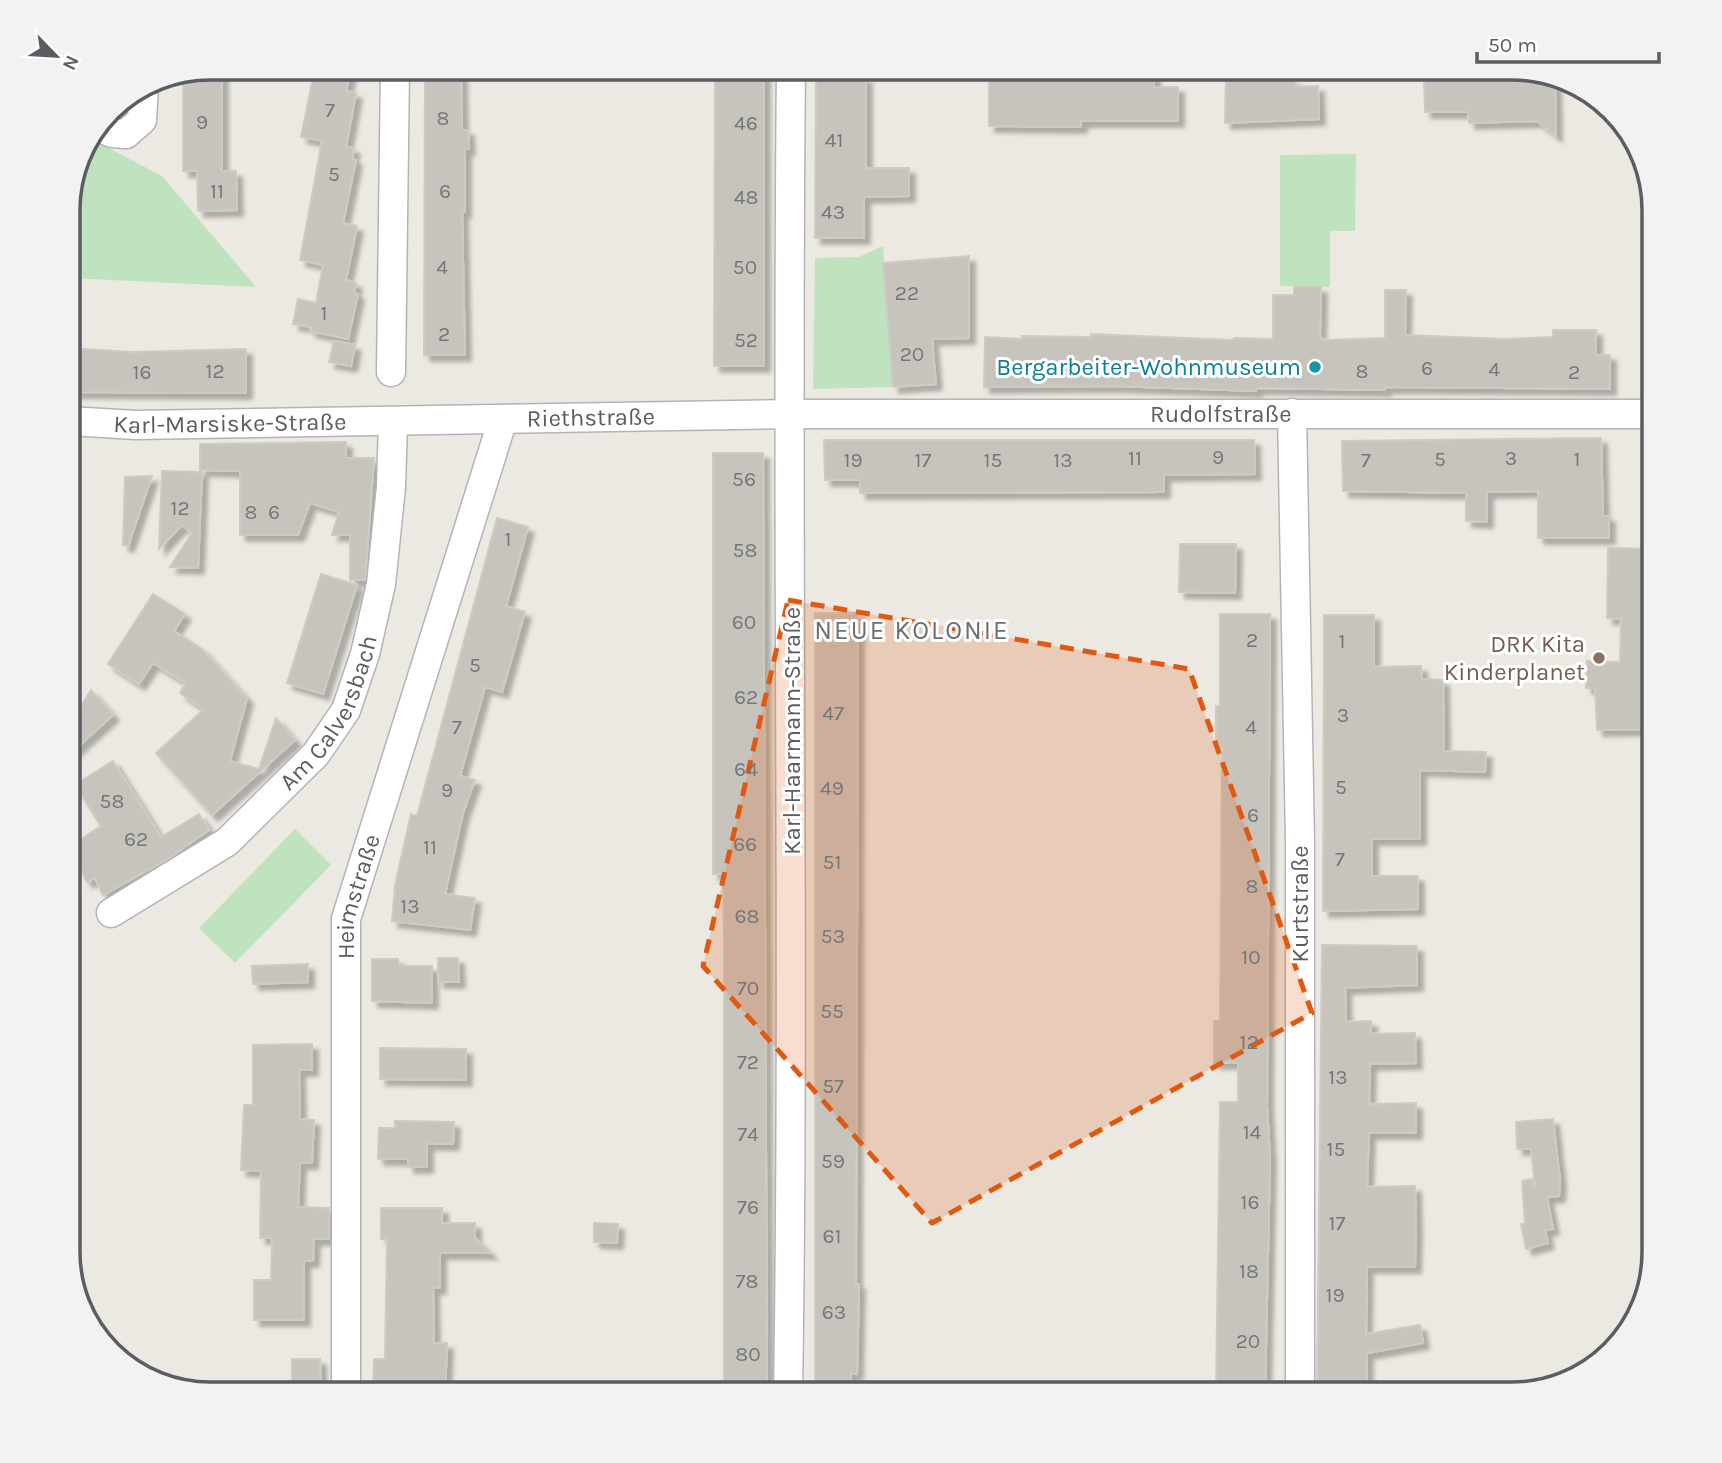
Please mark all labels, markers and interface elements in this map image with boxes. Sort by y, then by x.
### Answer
north arrow [21,21,91,91]
scale bar [1477,21,1659,65]
text: 50 m [1488,33,1537,57]
text: N [58,52,83,74]
house number: 7 [325,98,335,122]
house number: 8 [437,106,449,130]
house number: 9 [196,110,208,134]
house number: 46 [734,111,758,135]
house number: 41 [825,128,843,152]
house number: 5 [328,162,340,186]
house number: 11 [210,179,224,203]
house number: 6 [439,179,451,203]
house number: 48 [734,185,758,209]
house number: 43 [821,200,845,224]
house number: 4 [436,255,448,279]
house number: 50 [733,255,757,279]
house number: 22 [895,281,919,305]
house number: 1 [321,301,327,325]
house number: 2 [438,322,450,346]
house number: 52 [734,328,758,352]
house number: 20 [900,342,924,366]
place label: Bergarbeiter-Wohnmuseum [996,353,1301,381]
house number: 6 [1421,356,1433,380]
house number: 4 [1488,357,1500,381]
house number: 12 [205,359,225,383]
marker: Bergarbeiter-Wohnmuseum [1307,359,1323,375]
house number: 8 [1356,359,1368,383]
house number: 16 [133,360,151,384]
house number: 2 [1568,360,1580,384]
street label: Rudolfstraße [1150,400,1292,428]
street label: Riethstraße [526,402,655,432]
street label: Karl-Marsiske-Straße [113,407,347,439]
house number: 9 [1212,445,1224,469]
house number: 11 [1128,446,1142,470]
house number: 3 [1505,446,1517,470]
house number: 5 [1434,447,1446,471]
house number: 1 [1574,447,1580,471]
house number: 19 [843,448,863,472]
house number: 17 [915,448,932,472]
house number: 15 [984,448,1002,472]
house number: 13 [1053,448,1073,472]
house number: 7 [1361,448,1371,472]
house number: 56 [732,467,756,491]
house number: 12 [170,496,190,520]
house number: 8 [245,500,257,524]
house number: 6 [268,500,280,524]
house number: 1 [505,527,511,551]
house number: 58 [733,538,757,562]
street label: Karl-Haarmann-Straße [778,607,806,855]
house number: 60 [732,610,756,634]
district label: NEUE KOLONIE [814,615,1010,646]
house number: 2 [1246,628,1258,652]
house number: 1 [1339,629,1345,653]
place label: DRK Kita Kinderplanet [1444,630,1585,686]
street label: Am Calversbach [274,633,383,796]
marker: DRK Kita Kinderplanet [1591,650,1607,666]
house number: 5 [469,653,481,677]
house number: 62 [734,685,758,709]
house number: 47 [822,701,844,725]
house number: 3 [1337,703,1349,727]
house number: 7 [452,715,462,739]
house number: 4 [1245,715,1257,739]
house number: 64 [734,757,758,781]
house number: 5 [1335,775,1347,799]
house number: 49 [820,776,844,800]
house number: 9 [441,778,453,802]
house number: 58 [100,789,124,813]
house number: 6 [1247,803,1259,827]
house number: 62 [124,827,148,851]
street label: Heimstraße [331,831,386,959]
house number: 66 [733,832,757,856]
house number: 11 [423,835,437,859]
street label: Kurtstraße [1286,845,1314,963]
house number: 7 [1335,847,1345,871]
house number: 51 [823,850,841,874]
house number: 8 [1246,874,1258,898]
house number: 13 [400,894,420,918]
house number: 68 [735,904,759,928]
house number: 53 [821,924,845,948]
house number: 10 [1241,945,1261,969]
house number: 70 [737,976,759,1000]
house number: 55 [820,999,844,1023]
house number: 12 [1239,1030,1259,1054]
house number: 72 [737,1050,759,1074]
house number: 13 [1328,1065,1348,1089]
house number: 57 [822,1074,844,1098]
house number: 14 [1243,1120,1262,1144]
house number: 74 [737,1122,759,1146]
house number: 15 [1327,1137,1345,1161]
house number: 59 [821,1149,845,1173]
house number: 16 [1241,1190,1259,1214]
house number: 76 [737,1195,759,1219]
house number: 17 [1329,1211,1346,1235]
house number: 61 [823,1224,841,1248]
house number: 18 [1239,1259,1259,1283]
house number: 78 [736,1269,758,1293]
house number: 19 [1325,1283,1345,1307]
house number: 63 [822,1300,846,1324]
house number: 20 [1236,1329,1260,1353]
house number: 80 [735,1342,761,1366]

